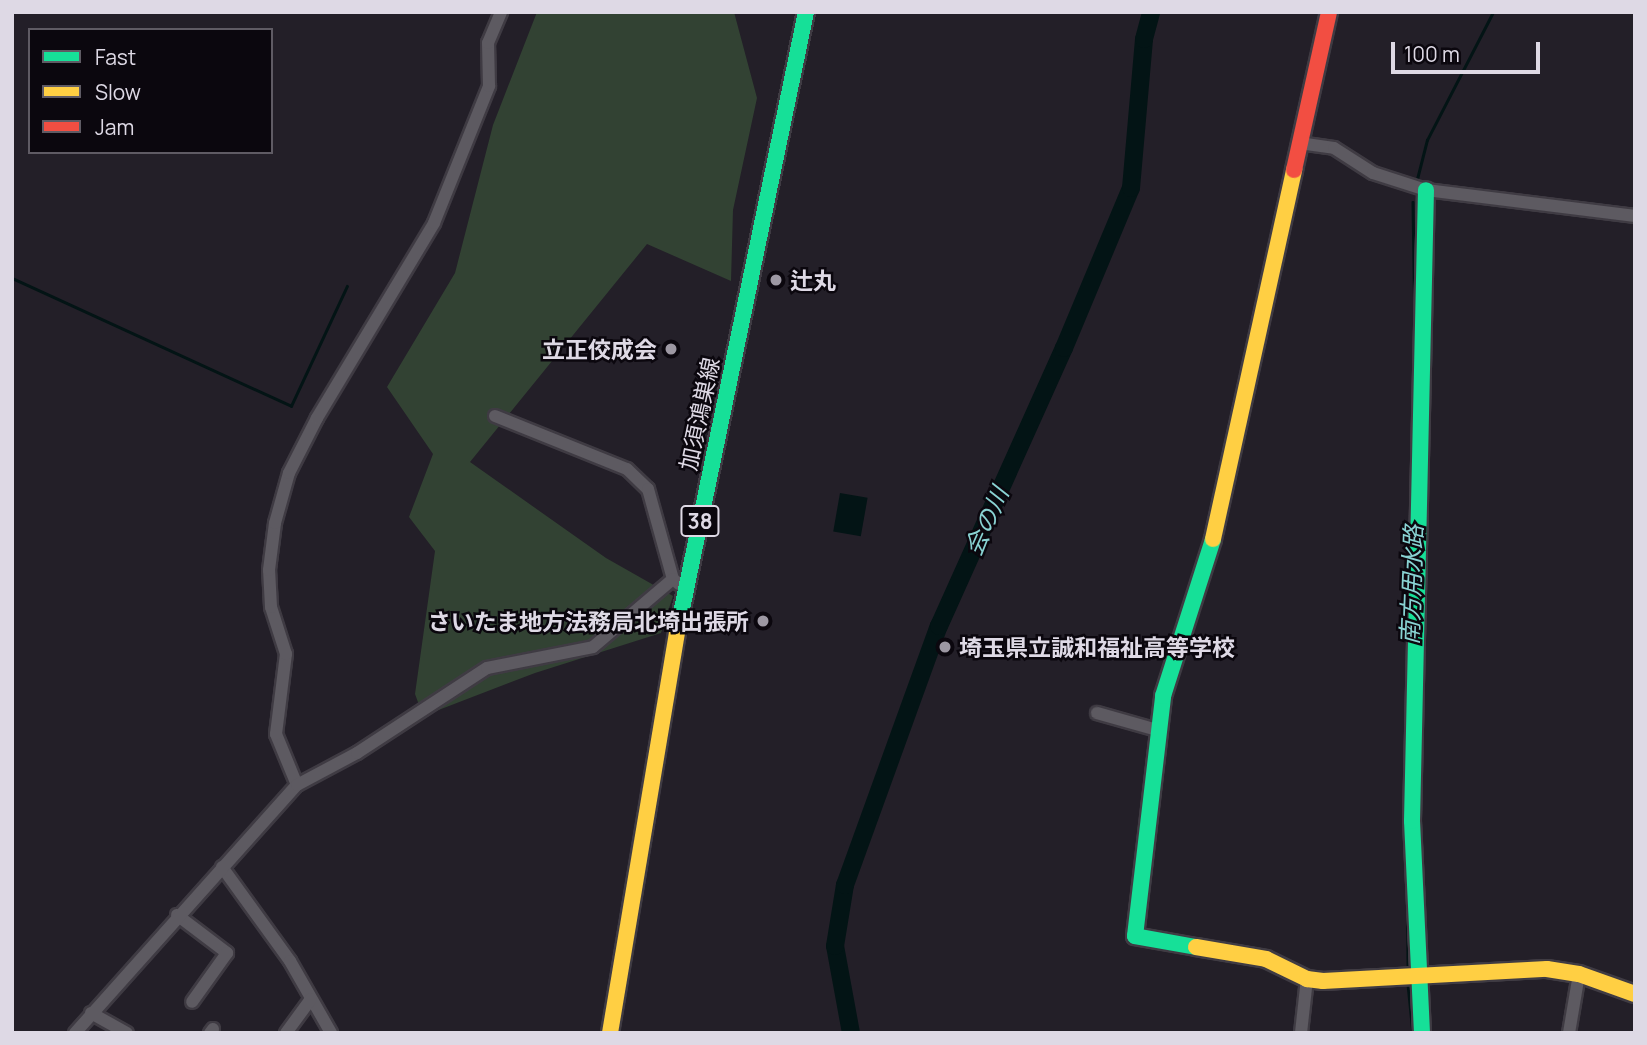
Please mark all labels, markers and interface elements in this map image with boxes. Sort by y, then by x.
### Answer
legend [28,28,273,154]
scale bar [1395,28,1544,72]
text: 100 m [1404,40,1460,68]
text: Fast [95,43,136,71]
text: Slow [95,78,141,106]
text: Jam [95,113,134,141]
place label: 辻丸 [790,266,836,294]
marker: 辻丸 [768,272,784,288]
place label: 立正佼成会 [542,335,657,363]
marker: 立正佼成会 [663,341,679,357]
street label: 加須鴻巣線 [674,355,724,473]
water label: 会の川 [958,482,1014,560]
road number: 38 [679,504,721,538]
water label: 南方用水路 [1395,525,1427,645]
place label: さいたま地方法務局北埼出張所 [427,607,749,635]
marker: さいたま地方法務局北埼出張所 [755,613,771,629]
place label: 埼玉県立誠和福祉高等学校 [959,633,1235,661]
marker: 埼玉県立誠和福祉高等学校 [937,639,953,655]

